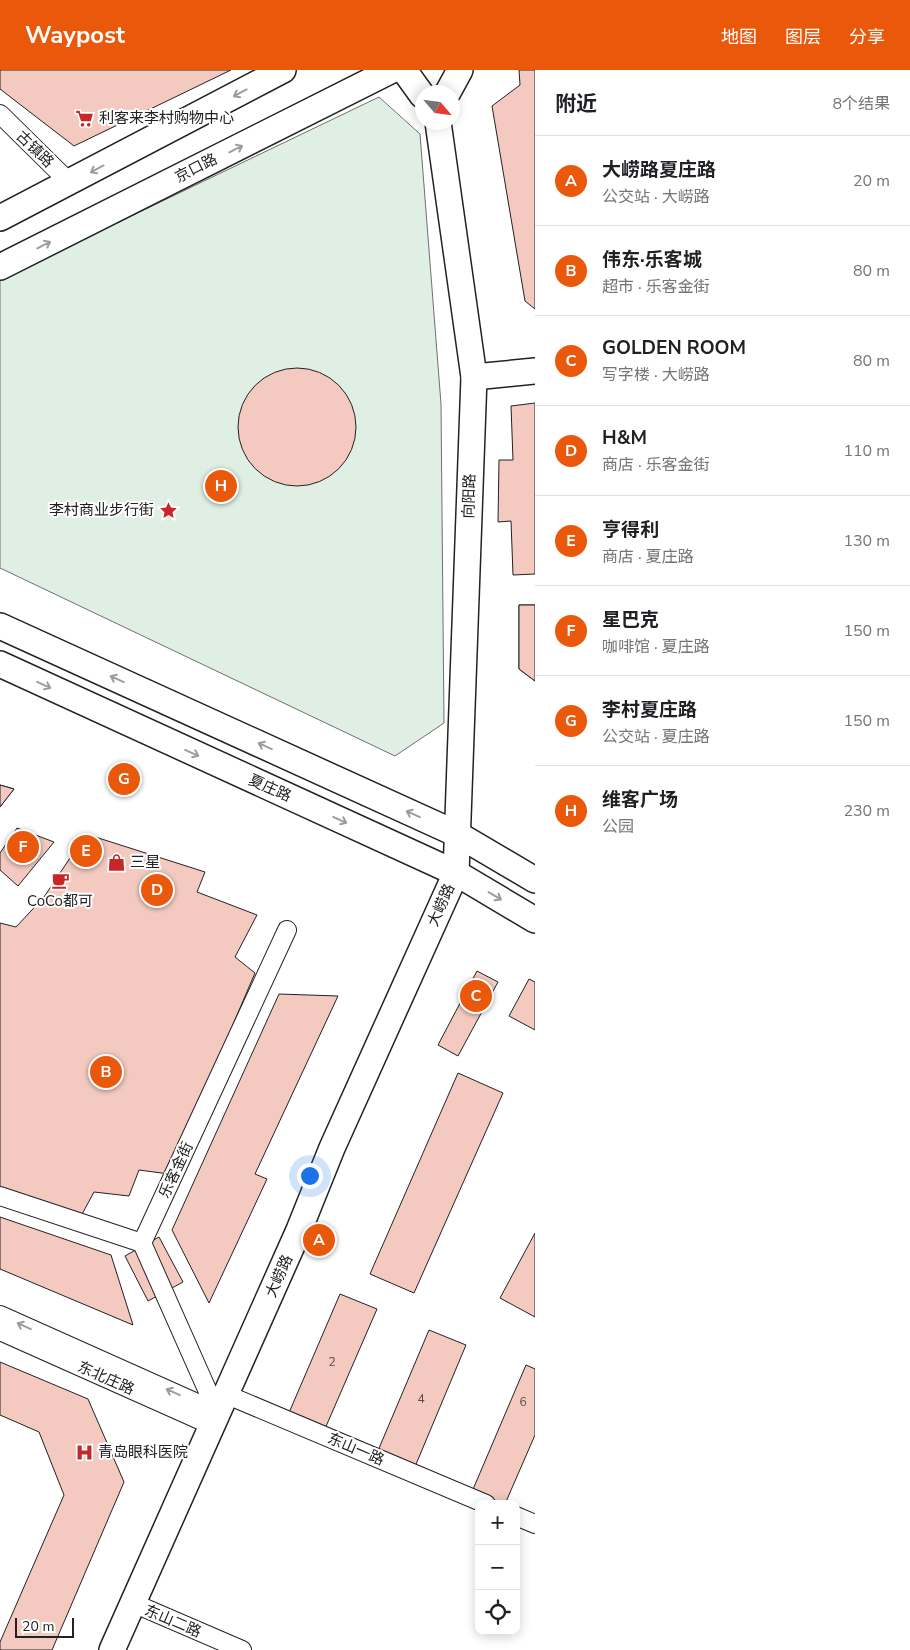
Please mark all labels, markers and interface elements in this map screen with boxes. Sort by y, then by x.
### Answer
text: Waypost [25,19,125,51]
text: 地图 [721,25,757,49]
text: 图层 [785,25,821,49]
text: 分享 [849,25,885,49]
north arrow [415,85,460,130]
one-way arrow [233,89,248,98]
text: 附近 [555,90,597,118]
text: 8个结果 [832,93,890,115]
supermarket icon: 利客来李村购物中心 [75,108,95,128]
place label: 利客来李村购物中心 [99,108,234,128]
street label: 古镇路 [12,126,58,172]
one-way arrow [228,143,243,153]
street label: 京口路 [171,149,221,187]
text: 大崂路夏庄路 [602,157,716,183]
one-way arrow [89,164,104,174]
text: A [565,170,577,192]
text: 20 m [853,170,890,192]
text: 公交站 · 大崂路 [602,186,710,208]
one-way arrow [36,240,51,250]
text: 伟东·乐客城 [602,247,702,273]
text: B [565,260,577,282]
text: 80 m [853,260,890,282]
text: 超市 · 乐客金街 [602,276,710,298]
text: GOLDEN ROOM [602,335,746,361]
text: C [566,350,576,372]
text: 80 m [853,350,890,372]
text: 写字楼 · 大崂路 [602,364,710,386]
text: H&M [602,425,647,451]
text: D [565,440,577,462]
text: 110 m [843,440,890,462]
text: 商店 · 乐客金街 [602,454,710,476]
pin: H [205,467,237,505]
street label: 向阳路 [458,473,480,519]
place label: 李村商业步行街 [49,500,154,520]
place icon: 李村商业步行街 [158,500,178,520]
text: 亨得利 [602,517,659,543]
text: E [566,530,576,552]
text: 130 m [843,530,890,552]
text: 商店 · 夏庄路 [602,546,694,568]
text: 星巴克 [602,607,659,633]
text: F [567,620,576,642]
text: 150 m [843,620,890,642]
text: 咖啡馆 · 夏庄路 [602,636,710,658]
one-way arrow [110,674,125,683]
one-way arrow [36,680,51,690]
text: 李村夏庄路 [602,697,697,723]
text: G [565,710,577,732]
text: 150 m [843,710,890,732]
text: 公交站 · 夏庄路 [602,726,710,748]
one-way arrow [258,741,273,751]
one-way arrow [184,748,199,758]
pin: G [108,760,140,798]
street label: 夏庄路 [245,770,295,806]
text: 维客广场 [602,787,678,813]
text: H [565,800,577,822]
text: 230 m [843,800,890,822]
one-way arrow [406,808,421,818]
one-way arrow [332,816,347,825]
text: 公园 [602,816,634,838]
pin: F [7,828,39,866]
pin: E [70,832,102,870]
shop icon: 三星 [106,852,126,872]
place label: 三星 [130,852,160,872]
cafe icon: CoCo都可 [50,870,70,890]
pin: D [141,871,173,909]
street label: 大崂路 [423,880,459,930]
place label: CoCo都可 [27,891,93,911]
one-way arrow [488,892,502,902]
pin: C [460,977,492,1015]
pin: B [90,1053,122,1091]
street label: 乐客金街 [154,1139,198,1201]
your location [297,1163,323,1189]
pin: A [303,1221,335,1259]
street label: 大崂路 [261,1251,297,1301]
one-way arrow [17,1320,32,1330]
house number: 2 [328,1354,336,1370]
street label: 东北庄路 [75,1357,137,1399]
one-way arrow [166,1387,181,1396]
house number: 4 [417,1391,425,1407]
house number: 6 [519,1394,527,1410]
street label: 东山一路 [324,1428,388,1470]
hospital icon: 青岛眼科医院 [74,1442,94,1462]
place label: 青岛眼科医院 [98,1442,188,1462]
map controls [475,1500,520,1635]
button: + [475,1500,520,1545]
button: − [475,1545,520,1590]
button: locate [475,1590,520,1635]
street label: 东山二路 [141,1600,205,1642]
scale bar [15,1615,74,1638]
text: 20 m [22,1617,54,1636]

